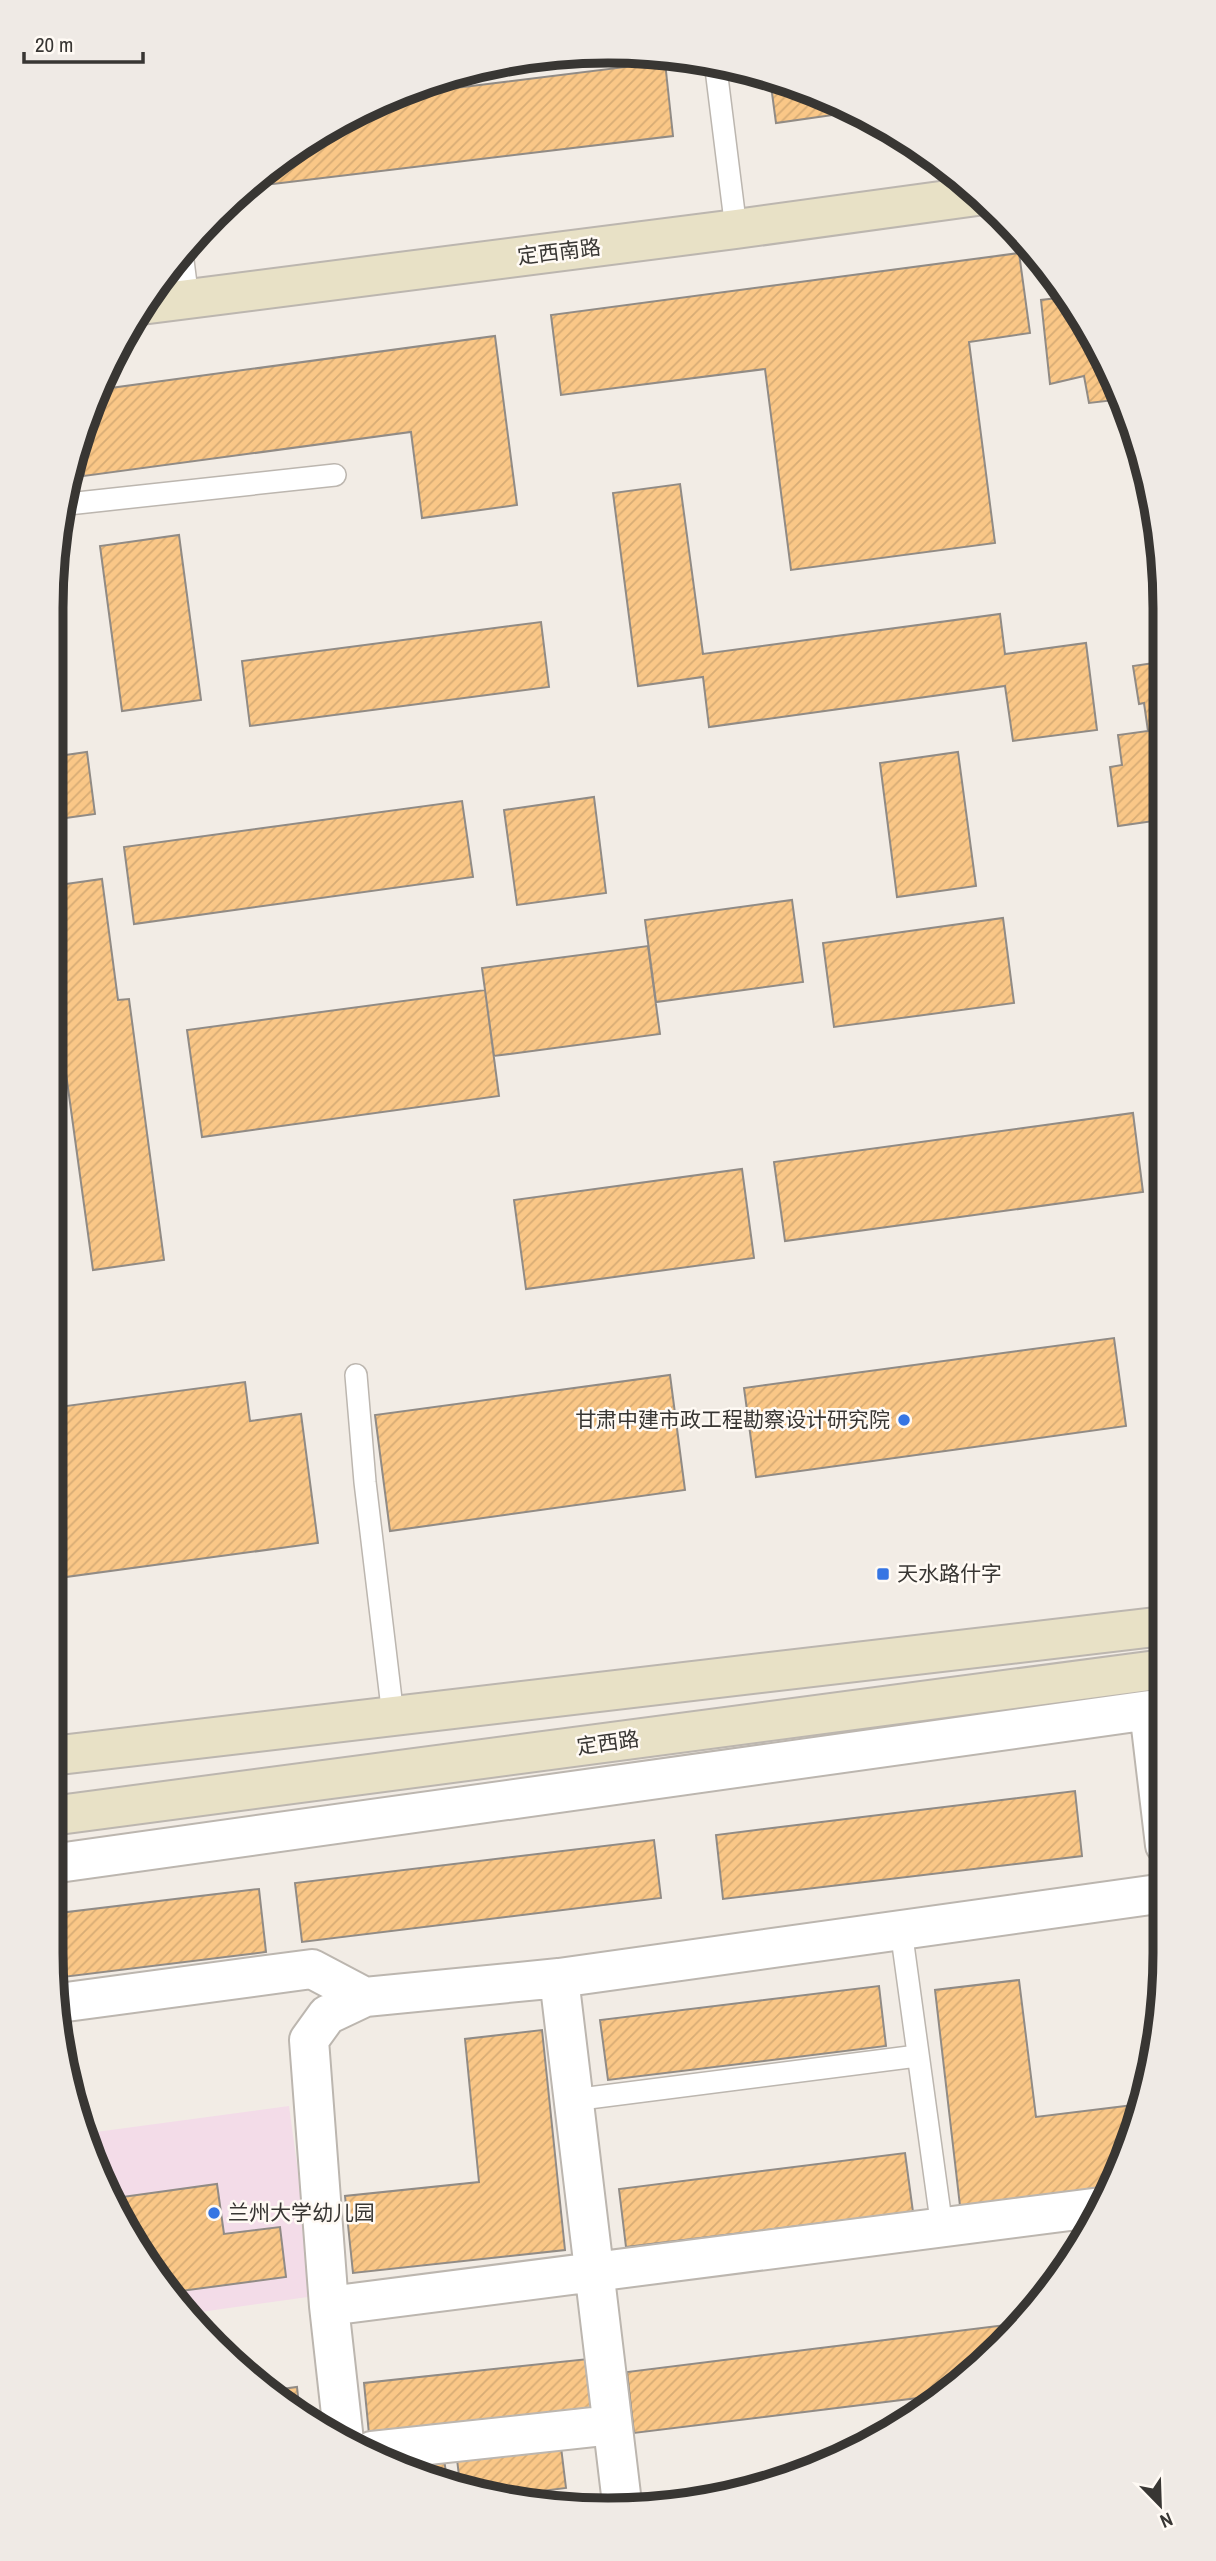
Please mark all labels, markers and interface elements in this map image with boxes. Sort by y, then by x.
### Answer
scale bar [24,21,144,65]
text: 20 m [35,30,73,59]
street label: 定西南路 [515,232,602,271]
place label: 甘肃中建市政工程勘察设计研究院 [575,1405,890,1434]
marker: 甘肃中建市政工程勘察设计研究院 [896,1412,912,1428]
place label: 天水路什字 [897,1559,1002,1588]
marker: 天水路什字 [875,1566,891,1582]
street label: 定西路 [575,1724,641,1761]
place label: 兰州大学幼儿园 [228,2198,375,2227]
marker: 兰州大学幼儿园 [206,2205,222,2221]
north arrow [1125,2470,1195,2540]
text: N [1156,2506,1177,2535]

